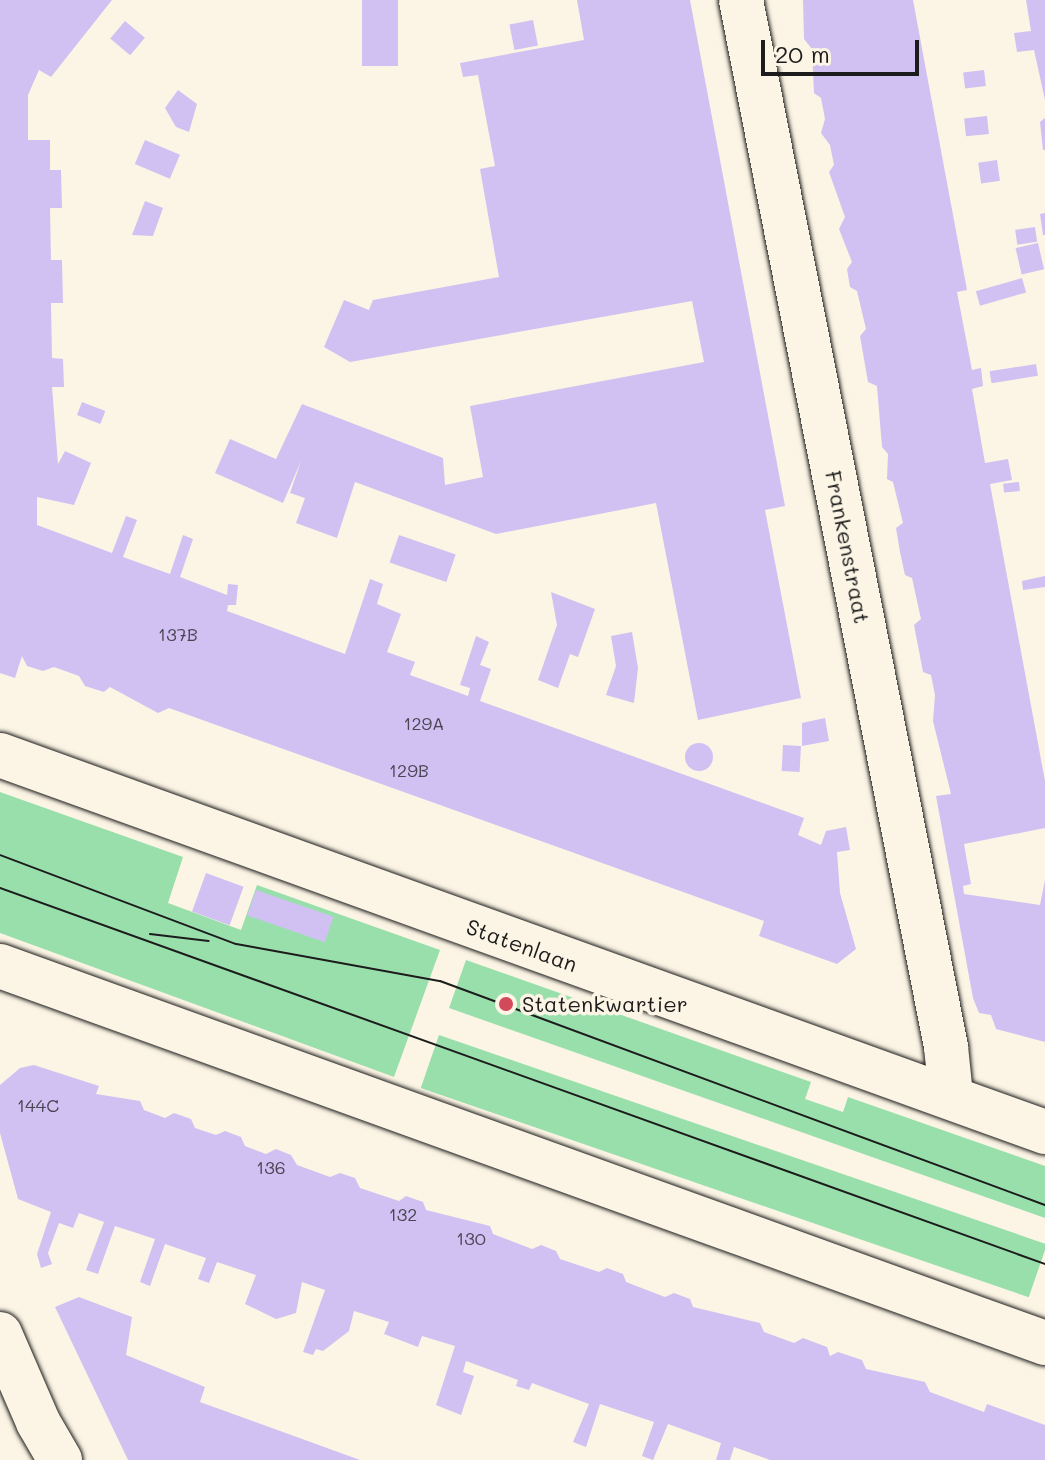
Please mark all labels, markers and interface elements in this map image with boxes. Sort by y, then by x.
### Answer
scale bar [765,24,923,74]
text: 20 m [775,38,830,69]
street label: Frankenstraat [820,468,876,626]
house number: 137B [158,623,198,645]
house number: 129A [403,712,445,734]
house number: 129B [389,759,429,781]
street label: Statenlaan [463,913,581,977]
place label: Statenkwartier [522,991,688,1017]
marker: Statenkwartier [497,995,515,1013]
house number: 144C [17,1094,59,1116]
house number: 136 [256,1156,286,1178]
house number: 132 [389,1203,417,1225]
house number: 130 [456,1227,486,1249]

